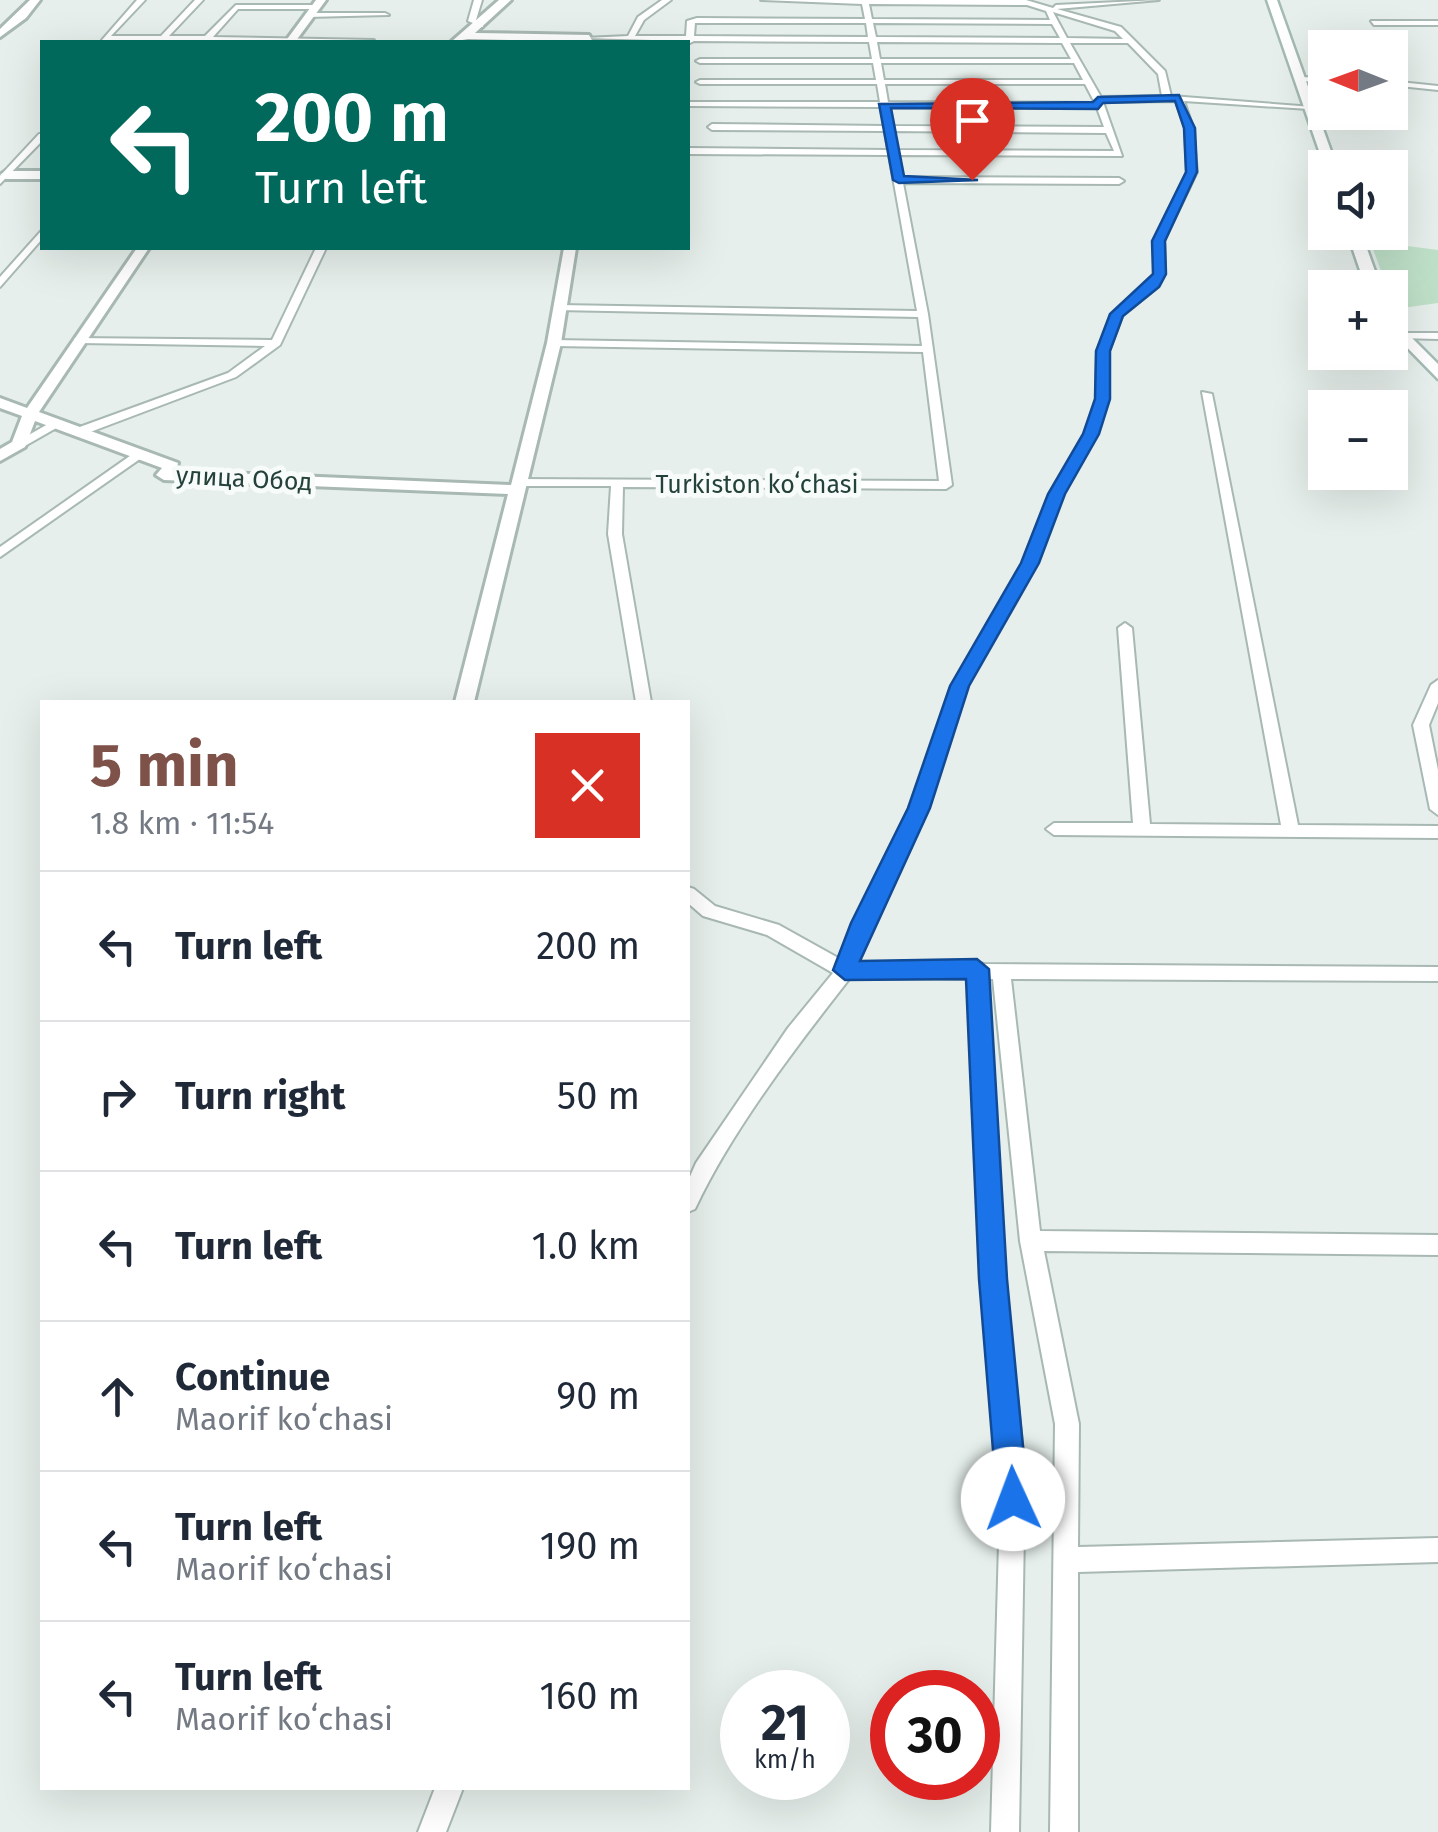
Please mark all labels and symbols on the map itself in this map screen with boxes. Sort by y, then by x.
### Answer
north arrow [1308,30,1408,130]
pin [930,78,1015,181]
street label: улица Обод [175,460,313,498]
street label: Turkiston koʻchasi [655,470,859,500]
position arrow [961,1447,1065,1551]
speed limit sign: 30 [870,1670,1000,1800]

